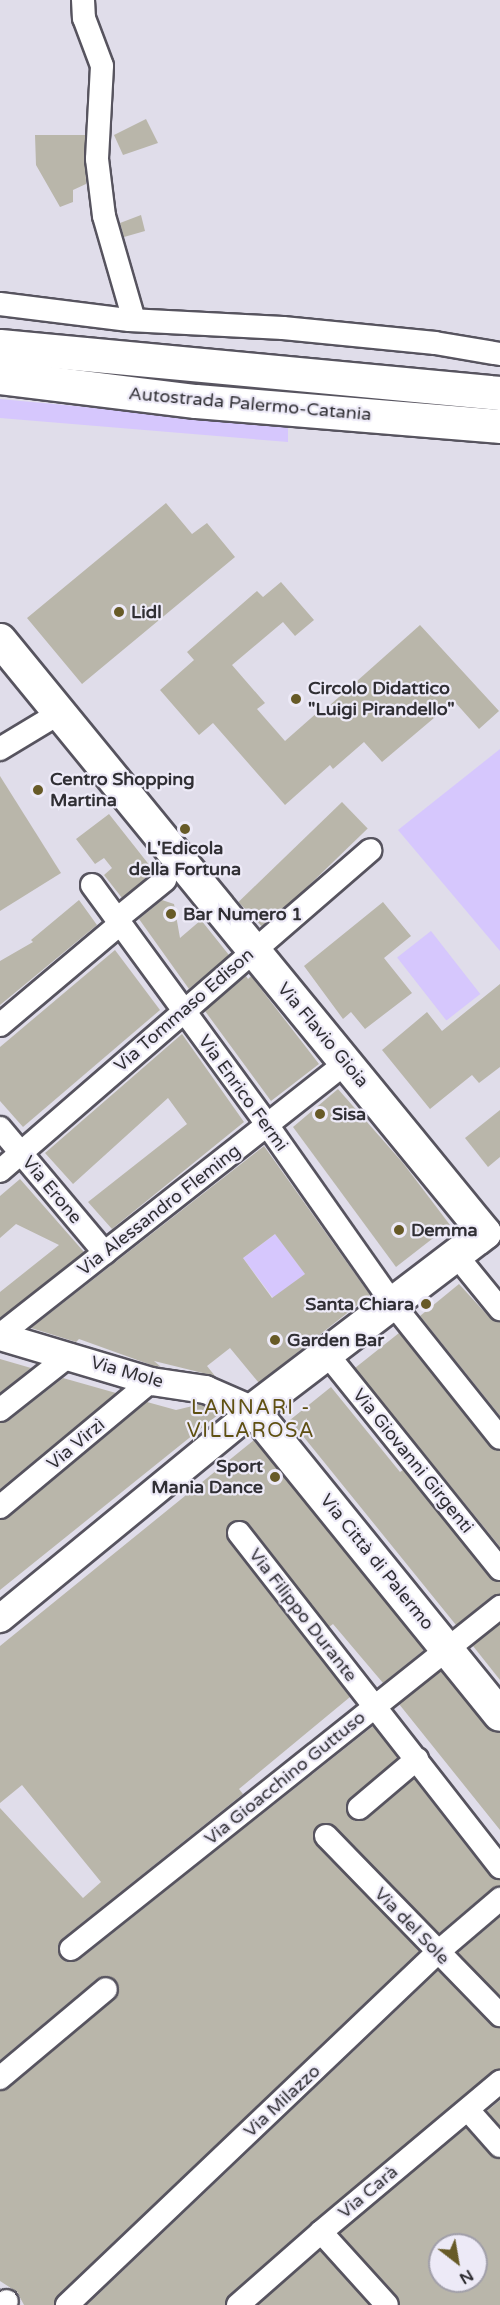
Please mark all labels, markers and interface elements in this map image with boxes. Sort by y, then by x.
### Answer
street label: Autostrada Palermo-Catania [128,383,372,425]
place label: Lidl [131,601,162,623]
marker: Lidl [112,605,126,619]
place label: Circolo Didattico "Luigi Pirandello" [308,678,455,720]
marker: Circolo Didattico "Luigi Pirandello" [289,692,303,706]
place label: Centro Shopping Martina [50,769,195,812]
marker: Centro Shopping Martina [31,783,45,797]
marker: L'Edicola della Fortuna [178,822,192,836]
place label: L'Edicola della Fortuna [129,838,241,880]
place label: Bar Numero 1 [183,903,303,925]
marker: Bar Numero 1 [164,907,178,921]
street label: Via Tommaso Edison [110,944,258,1076]
street label: Via Flavio Gioia [273,978,373,1092]
street label: Via Enrico Fermi [193,1031,293,1155]
place label: Sisa [332,1103,366,1125]
marker: Sisa [313,1107,327,1121]
street label: Via Alessandro Fleming [73,1140,245,1280]
street label: Via Erone [17,1152,87,1228]
place label: Demma [411,1219,478,1241]
marker: Demma [392,1223,406,1237]
place label: Santa Chiara [305,1293,414,1315]
marker: Santa Chiara [419,1297,433,1311]
place label: Garden Bar [287,1329,384,1351]
marker: Garden Bar [268,1333,282,1347]
street label: Via Mole [88,1351,166,1393]
street label: Via Giovanni Girgenti [348,1384,478,1538]
district label: LANNARI - VILLAROSA [187,1396,315,1443]
street label: Via Virzì [43,1414,109,1474]
place label: Sport Mania Dance [151,1456,263,1498]
marker: Sport Mania Dance [268,1470,282,1484]
street label: Via Città di Palermo [316,1490,438,1634]
street label: Via Filippo Durante [244,1544,362,1686]
street label: Via Gioacchino Guttuso [200,1706,370,1850]
street label: Via del Sole [370,1883,454,1969]
street label: Via Milazzo [239,2060,325,2142]
street label: Via Carà [334,2161,402,2223]
north arrow [428,2233,488,2293]
text: N [456,2265,477,2289]

